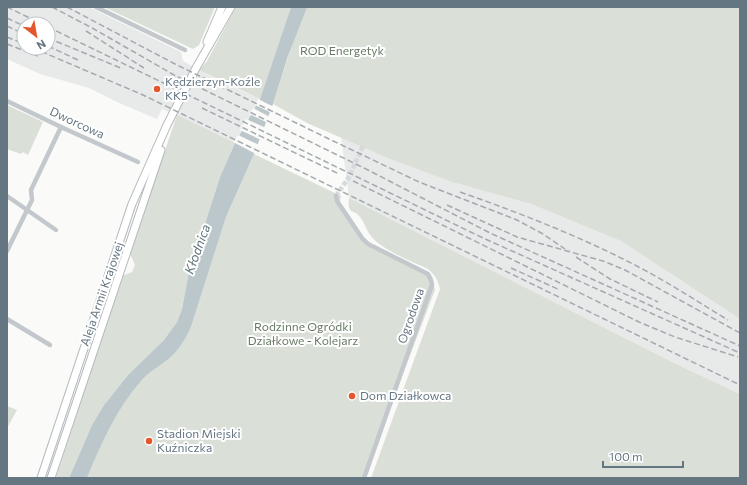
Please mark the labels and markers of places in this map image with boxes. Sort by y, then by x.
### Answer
place label: Kędzierzyn-Koźle KK5 [165,74,260,102]
marker: Kędzierzyn-Koźle KK5 [152,84,162,94]
place label: Dom Działkowca [360,388,451,402]
marker: Dom Działkowca [347,391,357,401]
place label: Stadion Miejski Kuźniczka [157,426,241,454]
marker: Stadion Miejski Kuźniczka [144,436,154,446]

